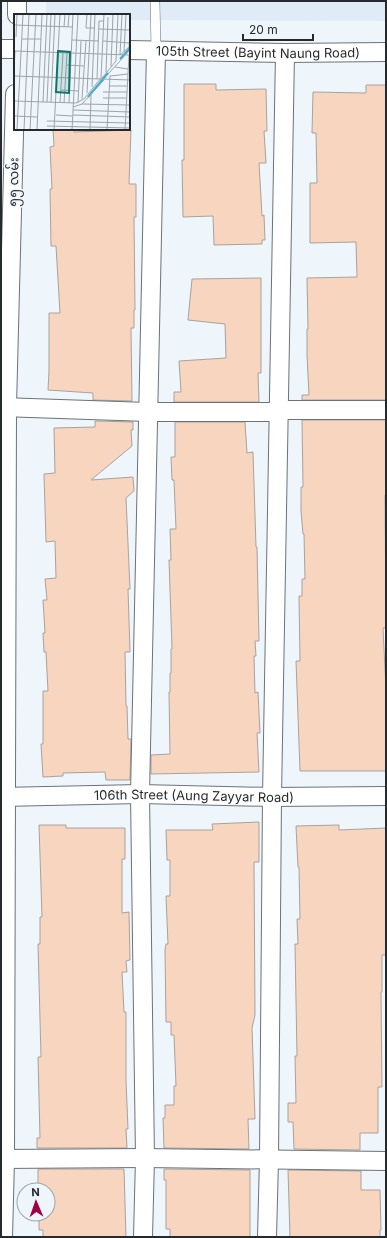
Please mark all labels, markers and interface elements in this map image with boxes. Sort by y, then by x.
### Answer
inset map [14,14,130,130]
scale bar [243,16,313,42]
text: 20 m [249,22,278,37]
street label: 105th Street (Bayint Naung Road) [156,43,360,61]
street label: ၅၅ လမ်း [5,157,24,207]
street label: 106th Street (Aung Zayyar Road) [94,786,294,805]
north arrow [16,1182,56,1222]
text: N [31,1185,40,1199]

